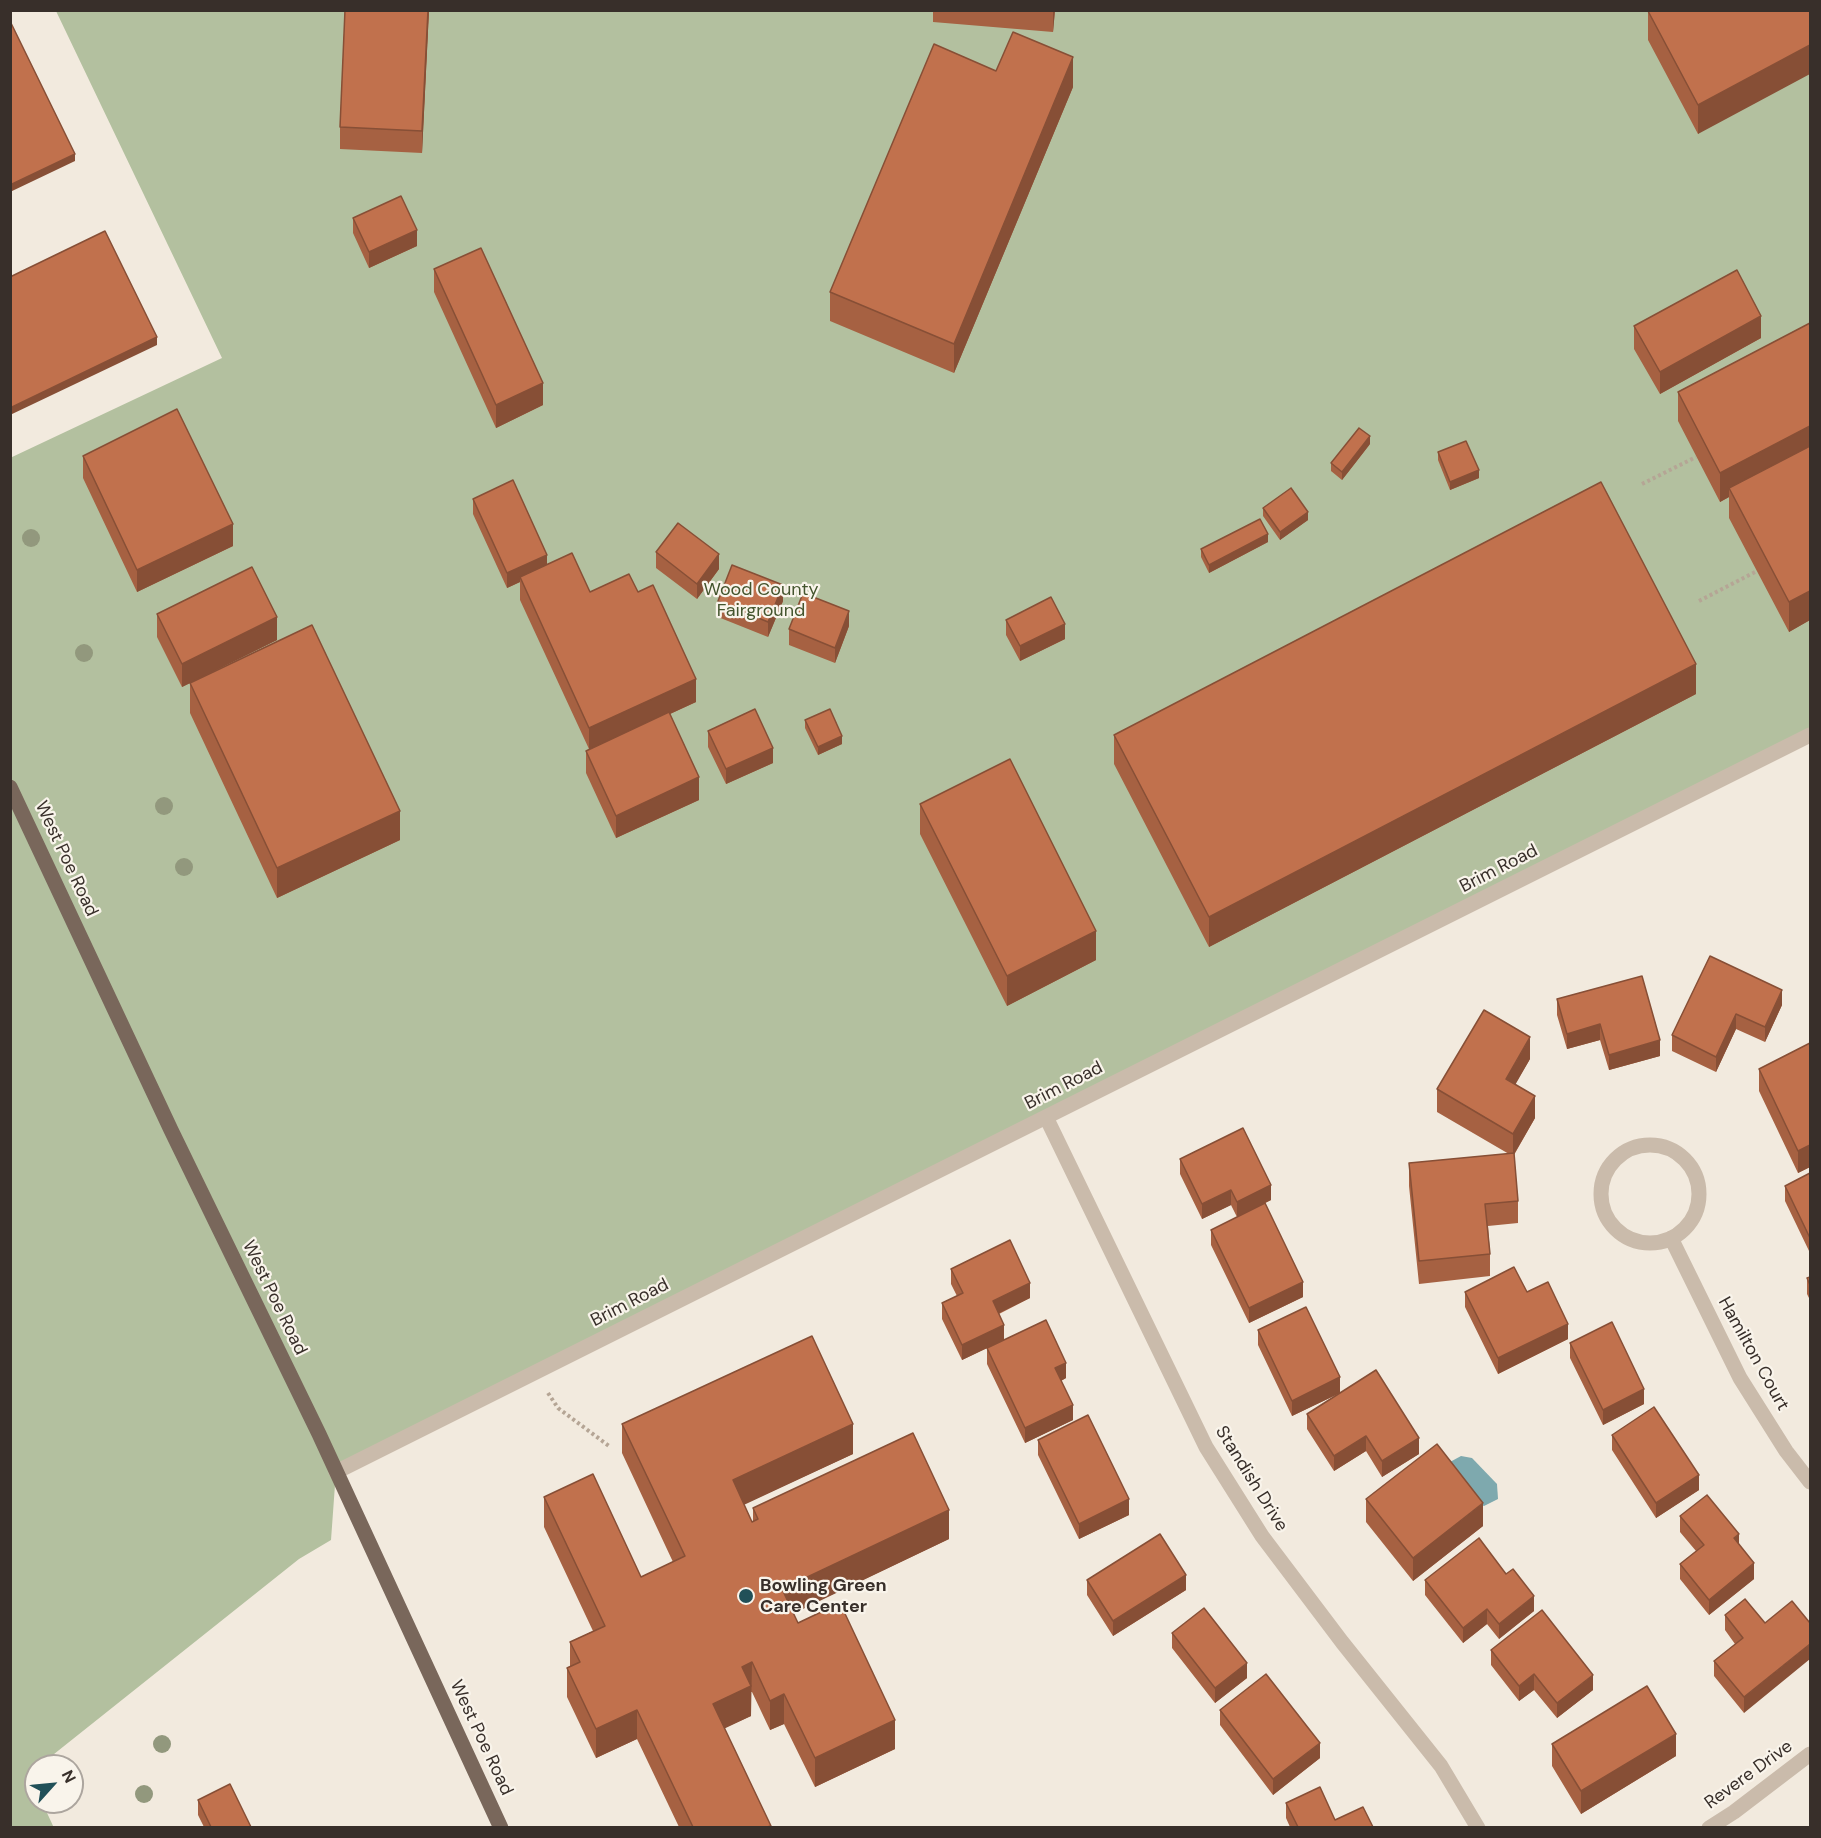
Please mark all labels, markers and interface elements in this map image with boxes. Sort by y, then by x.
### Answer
park label: Wood County Fairground [703,579,819,622]
street label: West Poe Road [30,798,102,920]
street label: Brim Road [1456,840,1542,898]
street label: Brim Road [1021,1057,1107,1115]
street label: West Poe Road [237,1237,311,1359]
street label: Brim Road [587,1274,673,1332]
street label: Hamilton Court [1713,1293,1793,1415]
street label: Standish Drive [1210,1422,1292,1536]
place label: Bowling Green Care Center [760,1575,887,1618]
marker: Bowling Green Care Center [737,1587,755,1605]
street label: West Poe Road [445,1677,517,1799]
street label: Revere Drive [1701,1736,1797,1814]
north arrow [24,1754,84,1814]
text: N [57,1767,81,1786]

